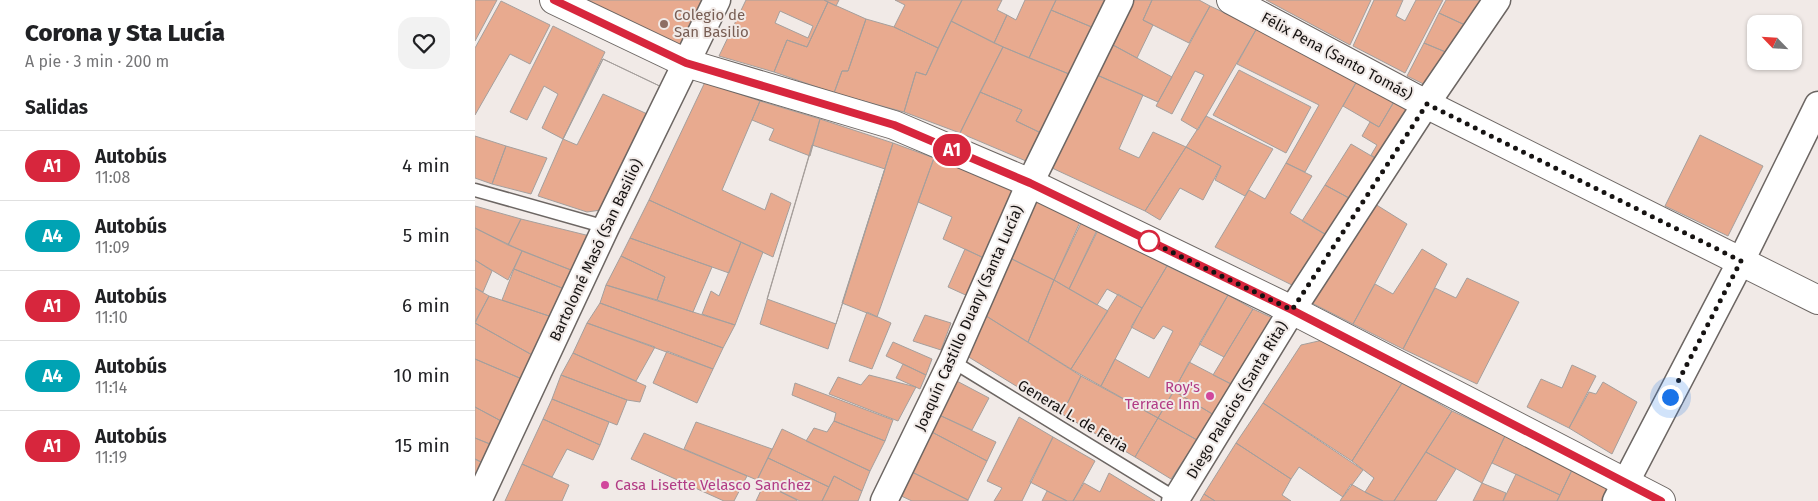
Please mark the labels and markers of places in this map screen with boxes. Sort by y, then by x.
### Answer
place label: Colegio de San Basilio [674,6,749,41]
marker: Colegio de San Basilio [658,18,670,30]
unlabelled marker [1138,230,1160,252]
place label: Roy's Terrace Inn [1125,378,1200,413]
marker: Roy's Terrace Inn [1204,390,1216,402]
place label: Casa Lisette Velasco Sanchez [615,476,811,494]
marker: Casa Lisette Velasco Sanchez [599,479,611,491]

